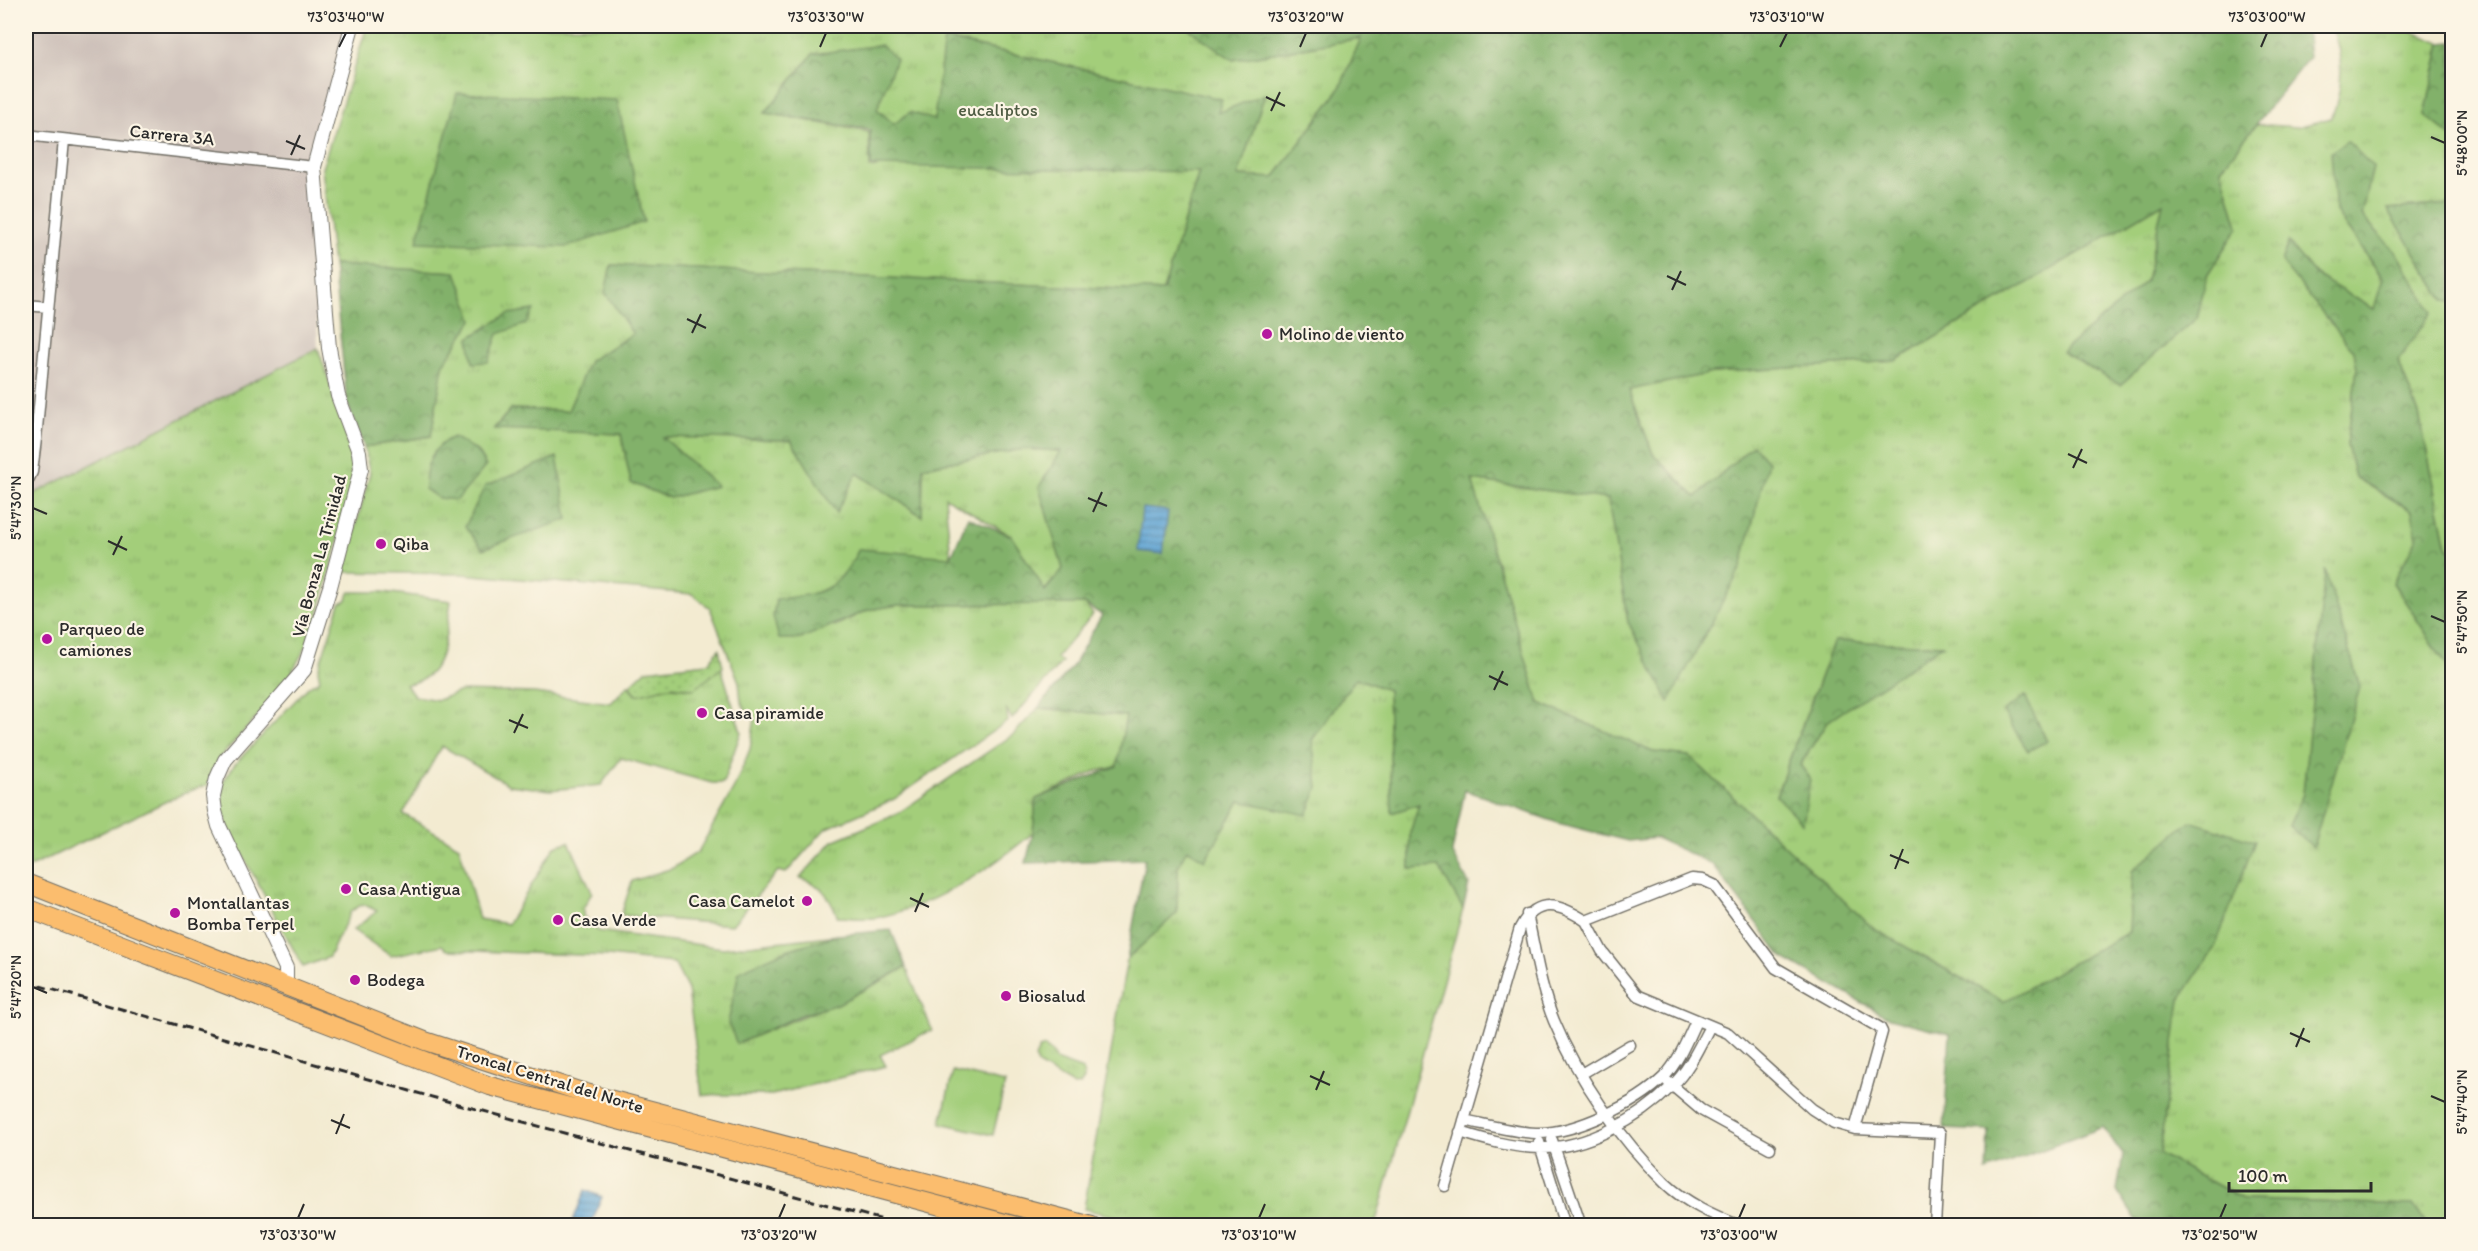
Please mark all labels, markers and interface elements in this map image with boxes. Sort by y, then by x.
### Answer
text: 73°03'40"W [308,8,385,26]
text: 73°03'30"W [788,8,864,26]
text: 73°03'20"W [1268,8,1344,26]
text: 73°03'10"W [1750,8,1825,26]
text: 73°03'00"W [2228,8,2306,26]
park label: eucaliptos [958,99,1038,121]
text: 5°48'00"N [2453,110,2471,176]
street label: Carrera 3A [128,120,216,150]
place label: Molino de viento [1279,323,1404,345]
marker: Molino de viento [1260,327,1274,341]
street label: Vía Bonza La Trinidad [287,472,351,640]
text: 5°47'30"N [7,476,25,540]
place label: Qiba [393,533,429,555]
marker: Qiba [374,537,388,551]
text: 5°47'50"N [2453,590,2471,654]
place label: Parqueo de camiones [59,618,145,661]
marker: Parqueo de camiones [40,632,54,646]
place label: Casa piramide [714,702,824,724]
marker: Casa piramide [695,706,709,720]
place label: Casa Antigua [358,878,461,900]
marker: Casa Antigua [339,882,353,896]
place label: Casa Camelot [688,890,795,912]
place label: Montallantas Bomba Terpel [187,892,294,935]
marker: Casa Camelot [800,894,814,908]
marker: Montallantas Bomba Terpel [168,906,182,920]
place label: Casa Verde [570,909,656,931]
marker: Casa Verde [551,913,565,927]
text: 5°47'20"N [7,955,25,1019]
place label: Bodega [367,969,425,991]
marker: Bodega [348,973,362,987]
place label: Biosalud [1018,985,1086,1007]
marker: Biosalud [999,989,1013,1003]
street label: Troncal Central del Norte [454,1040,646,1118]
text: 5°47'40"N [2453,1069,2471,1135]
scale bar [2229,1155,2372,1193]
text: 100 m [2238,1165,2288,1187]
text: 73°03'30"W [260,1226,336,1244]
text: 73°03'20"W [741,1226,817,1244]
text: 73°03'10"W [1222,1226,1297,1244]
text: 73°03'00"W [1700,1226,1778,1244]
text: 73°02'50"W [2182,1226,2258,1244]

